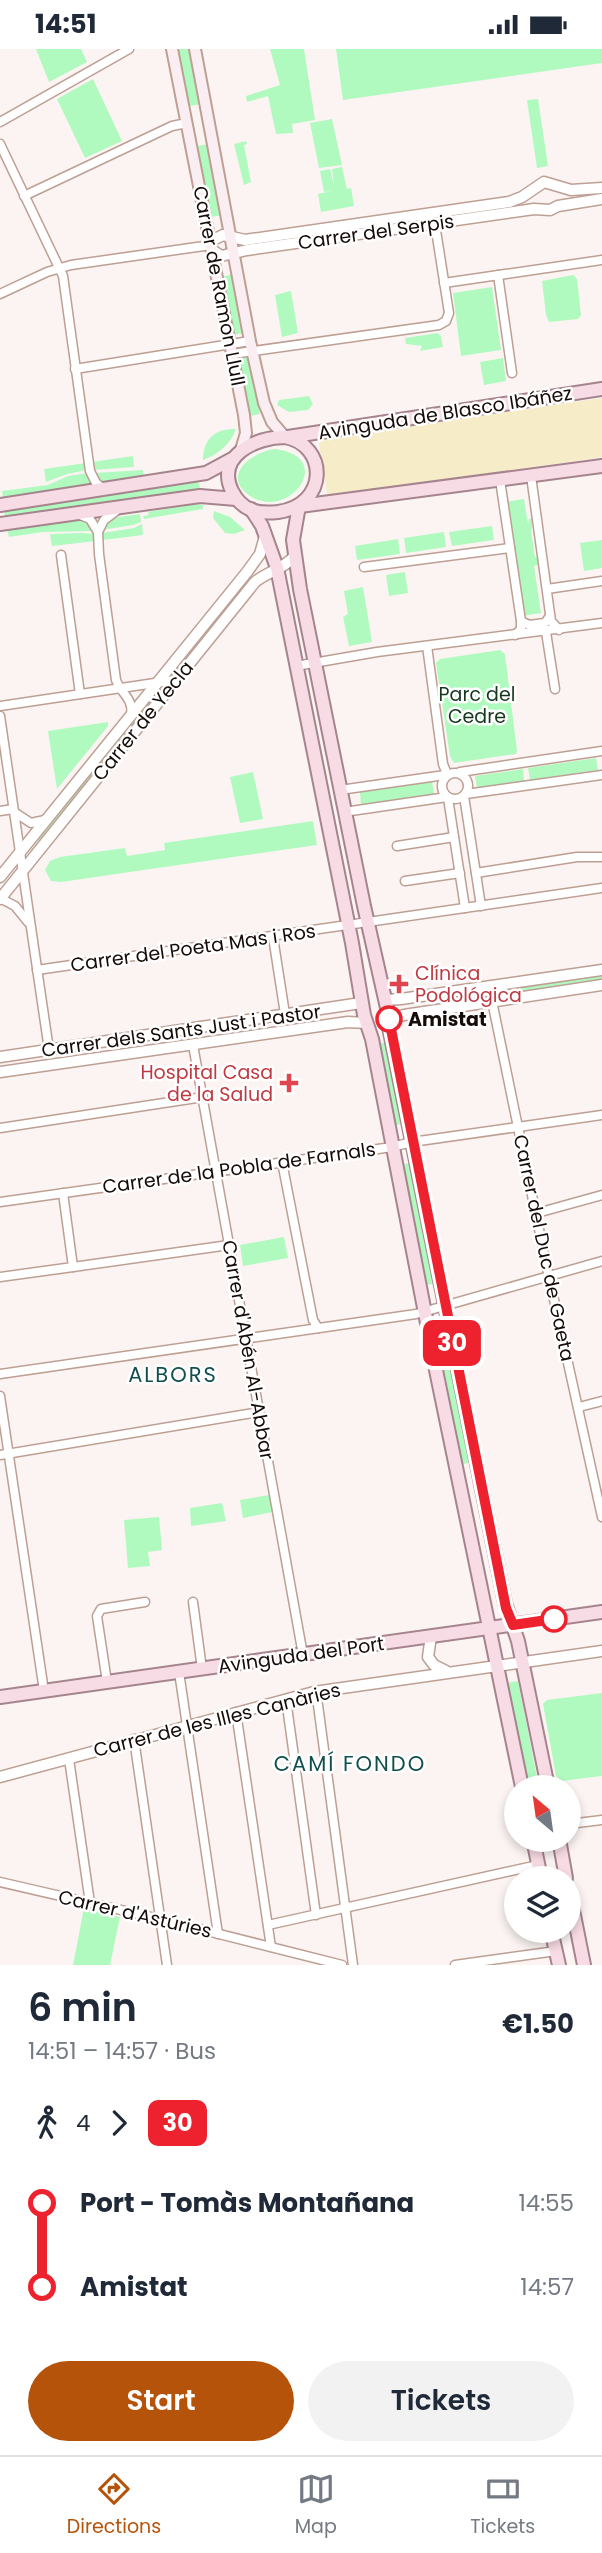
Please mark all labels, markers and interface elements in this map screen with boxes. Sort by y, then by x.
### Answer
text: 14:51 [35,6,96,42]
street label: Carrer de Ramon Llull [186,184,252,388]
street label: Carrer del Serpis [296,208,456,256]
street label: Avinguda de Blasco Ibáñez [316,380,574,446]
street label: Carrer de Yecla [86,655,200,787]
park label: Parc del Cedre [439,681,515,730]
street label: Carrer del Poeta Mas i Ros [69,917,317,979]
place label: Clínica Podológica [415,960,522,1009]
marker: Clínica Podológica [389,974,409,994]
street label: Carrer dels Sants Just i Pastor [40,998,322,1064]
marker: Amistat [376,1006,402,1032]
place label: Amistat [408,1006,487,1033]
place label: Hospital Casa de la Salud [140,1059,273,1108]
marker: Hospital Casa de la Salud [279,1073,299,1093]
street label: Carrer del Duc de Gaeta [507,1132,581,1364]
street label: Carrer de la Pobla de Farnals [101,1135,377,1201]
street label: Carrer d'Abén Al-Abbar [215,1238,281,1462]
line badge: 30 [420,1320,484,1366]
text: 30 [437,1326,467,1359]
district label: ALBORS [128,1360,218,1389]
unlabelled marker [541,1606,567,1632]
street label: Avinguda del Port [216,1630,386,1680]
street label: Carrer de les Illes Canàries [91,1676,343,1764]
district label: CAMÍ FONDO [274,1749,426,1778]
north arrow [504,1775,581,1851]
map controls [504,1775,581,1943]
button: layers [504,1866,581,1943]
street label: Carrer d'Astúries [56,1883,214,1945]
text: 6 min [28,1981,137,2034]
text: €1.50 [502,2006,574,2042]
text: 14:51 – 14:57 · Bus [28,2035,216,2067]
icon: walk [28,2104,66,2142]
icon: forward [100,2104,138,2142]
text: 30 [162,2106,193,2139]
text: 4 [76,2107,90,2139]
text: Port - Tomàs Montañana [80,2185,414,2221]
text: 14:55 [518,2187,574,2219]
text: Amistat [80,2269,188,2305]
text: 14:57 [520,2271,574,2303]
button: Start [28,2361,294,2441]
button: Tickets [308,2361,574,2441]
tab: Directions [67,2470,161,2541]
tab: Map [295,2470,337,2541]
tab: Tickets [470,2470,535,2541]

